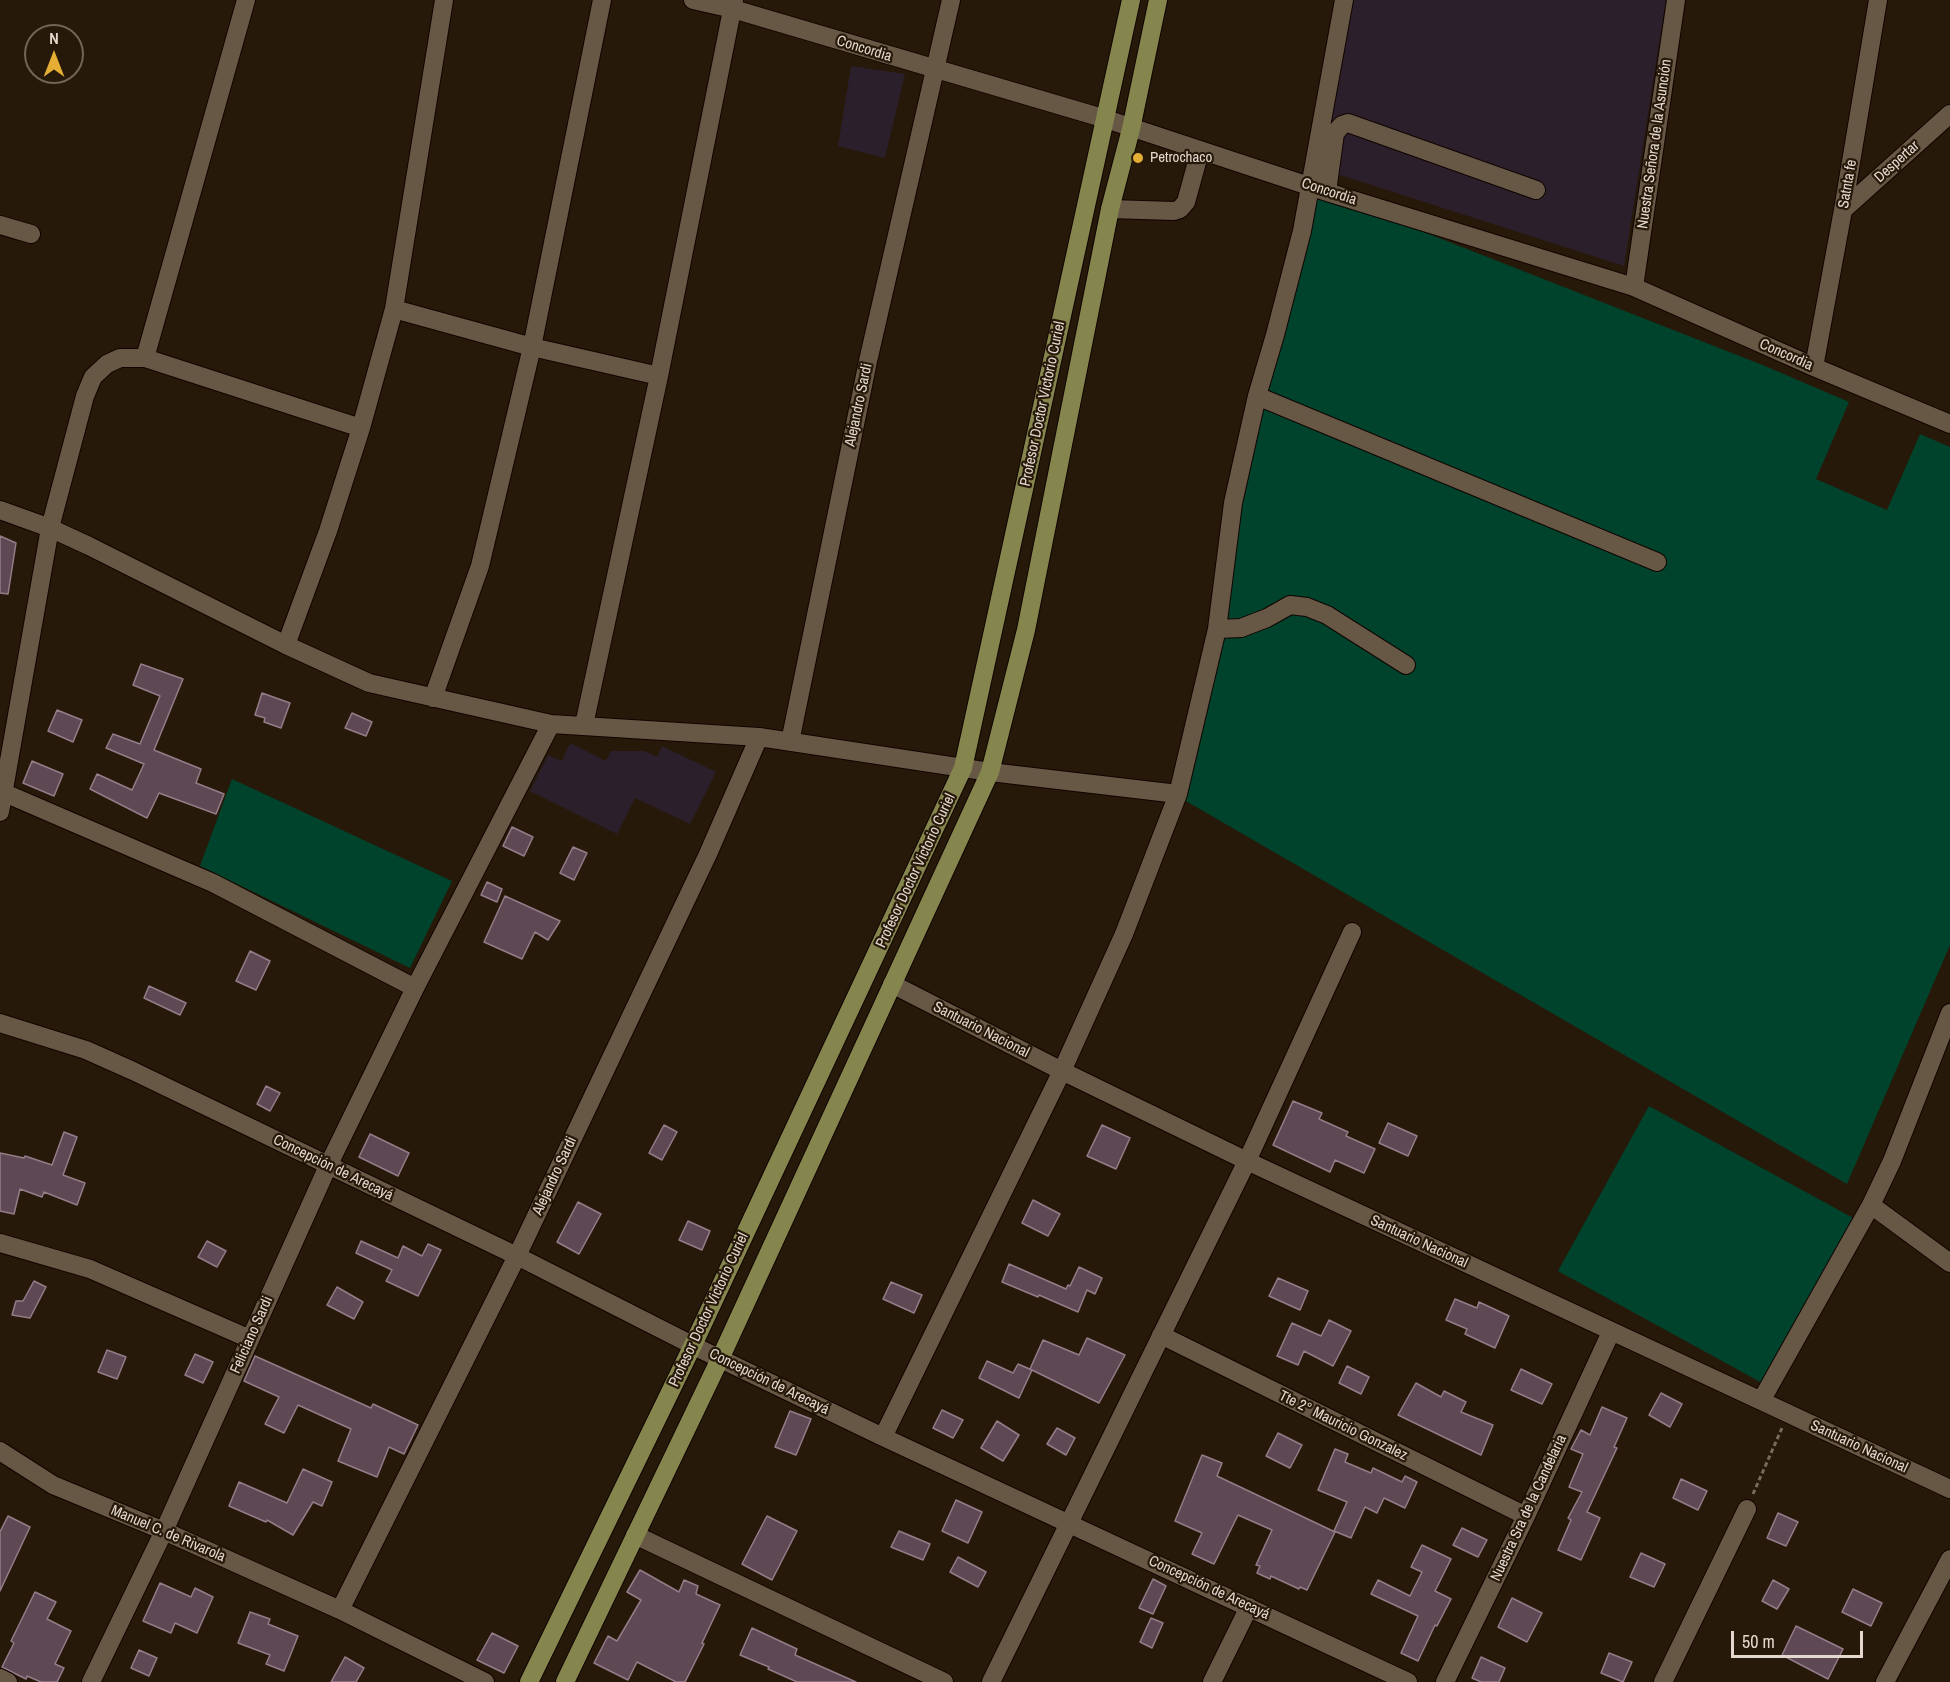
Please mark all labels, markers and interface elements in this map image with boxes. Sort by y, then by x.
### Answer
north arrow [24,24,84,84]
text: N [49,27,59,49]
street label: Concordia [834,32,894,66]
street label: Nuestra Señora de la Asunción [1634,58,1676,230]
street label: Despertar [1871,137,1923,187]
place label: Petrochaco [1150,149,1212,167]
marker: Petrochaco [1131,151,1145,165]
street label: Satnta fe [1835,158,1861,210]
street label: Concordia [1299,175,1359,209]
street label: Profesor Doctor Victorio Curiel [1017,320,1069,488]
street label: Concordia [1756,335,1816,375]
street label: Alejandro Sardi [841,362,877,448]
street label: Profesor Doctor Victorio Curiel [872,791,960,951]
street label: Santuario Nacional [930,998,1032,1062]
street label: Concepción de Arecayá [270,1131,396,1205]
street label: Alejandro Sardi [529,1134,581,1218]
street label: Santuario Nacional [1367,1212,1471,1272]
street label: Profesor Doctor Victorio Curiel [665,1230,753,1390]
street label: Feliciano Sardi [227,1294,277,1376]
street label: Concepción de Arecayá [706,1345,832,1419]
street label: Tte 2° Mauricio Gonzalez [1276,1387,1410,1465]
street label: Santuario Nacional [1807,1417,1911,1477]
street label: Nuestra Sra de la Candelaria [1487,1432,1571,1584]
street label: Manuel C. de Rivarola [108,1502,228,1566]
street label: Concepción de Arecayá [1146,1552,1272,1624]
scale bar [1734,1619,1866,1657]
text: 50 m [1742,1629,1775,1654]

